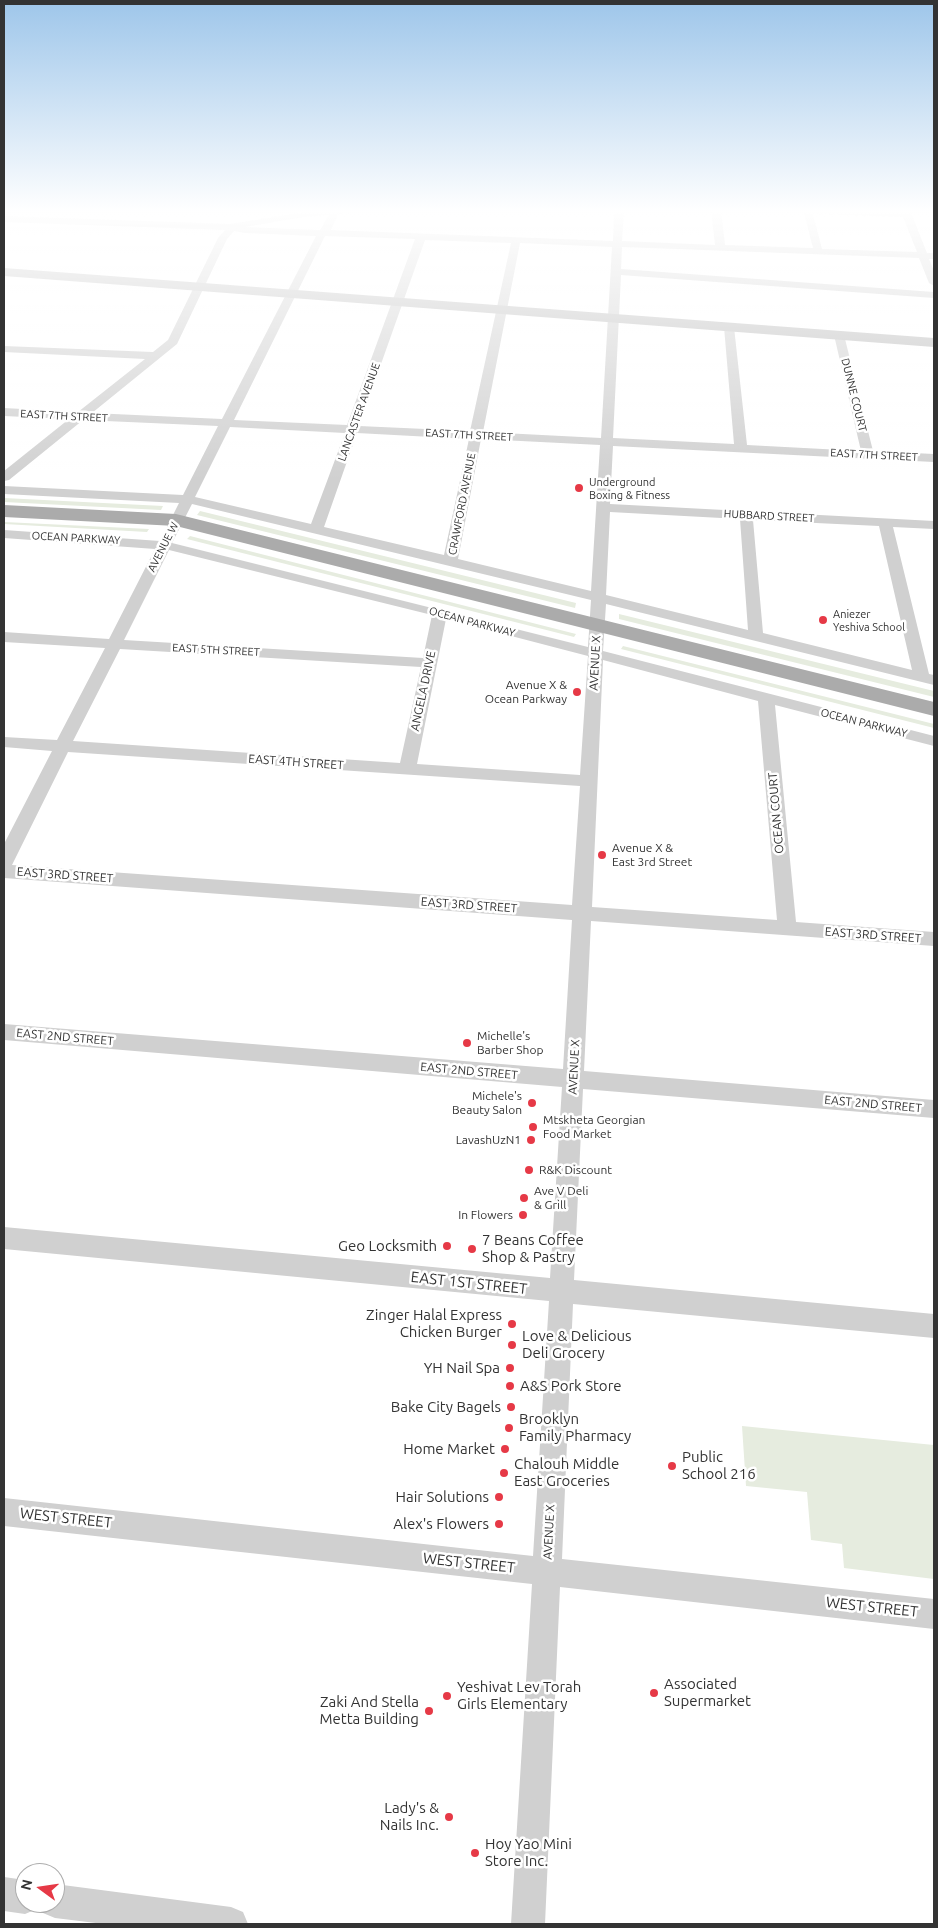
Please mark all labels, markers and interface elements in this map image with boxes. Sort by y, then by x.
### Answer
street label: DUNNE COURT [838,357,870,433]
street label: LANCASTER AVENUE [335,361,383,463]
street label: EAST 7TH STREET [20,407,108,425]
street label: EAST 7TH STREET [425,426,513,444]
street label: EAST 7TH STREET [830,446,918,464]
street label: CRAWFORD AVENUE [446,452,478,556]
place label: Underground Boxing & Fitness [589,475,670,501]
marker: Underground Boxing & Fitness [573,482,585,494]
street label: HUBBARD STREET [723,507,815,525]
street label: AVENUE W [145,520,181,574]
street label: OCEAN PARKWAY [31,529,121,547]
street label: OCEAN PARKWAY [427,604,517,640]
place label: Aniezer Yeshiva School [833,607,905,633]
marker: Aniezer Yeshiva School [817,614,829,626]
street label: AVENUE X [586,635,604,691]
street label: EAST 5TH STREET [172,641,260,659]
street label: ANGELA DRIVE [407,650,439,732]
place label: Avenue X & Ocean Parkway [485,678,567,706]
marker: Avenue X & Ocean Parkway [571,686,583,698]
street label: OCEAN PARKWAY [819,706,909,740]
street label: EAST 4TH STREET [248,751,344,773]
street label: OCEAN COURT [765,772,787,854]
place label: Avenue X & East 3rd Street [612,841,692,869]
marker: Avenue X & East 3rd Street [596,849,608,861]
street label: EAST 3RD STREET [16,864,114,886]
street label: EAST 3RD STREET [420,894,518,916]
street label: EAST 3RD STREET [824,924,922,946]
street label: EAST 2ND STREET [16,1026,114,1048]
place label: Michelle's Barber Shop [477,1029,543,1057]
marker: Michelle's Barber Shop [461,1037,473,1049]
street label: AVENUE X [565,1039,583,1095]
street label: EAST 2ND STREET [420,1060,518,1082]
place label: Michele's Beauty Salon [452,1089,522,1117]
street label: EAST 2ND STREET [824,1093,922,1115]
marker: Michele's Beauty Salon [526,1097,538,1109]
place label: Mtskheta Georgian Food Market [543,1113,645,1141]
marker: Mtskheta Georgian Food Market [527,1121,539,1133]
place label: LavashUzN1 [456,1133,521,1147]
marker: LavashUzN1 [525,1134,537,1146]
place label: R&K Discount [539,1163,612,1177]
marker: R&K Discount [523,1164,535,1176]
place label: Ave V Deli & Grill [534,1184,588,1212]
marker: Ave V Deli & Grill [518,1192,530,1204]
place label: In Flowers [458,1208,513,1222]
marker: In Flowers [517,1209,529,1221]
place label: 7 Beans Coffee Shop & Pastry [482,1231,584,1266]
place label: Geo Locksmith [338,1237,437,1255]
marker: Geo Locksmith [441,1240,453,1252]
marker: 7 Beans Coffee Shop & Pastry [466,1243,478,1255]
street label: EAST 1ST STREET [410,1268,528,1298]
place label: Zinger Halal Express Chicken Burger [366,1306,502,1341]
marker: Zinger Halal Express Chicken Burger [506,1318,518,1330]
place label: Love & Delicious Deli Grocery [522,1327,632,1362]
marker: Love & Delicious Deli Grocery [506,1339,518,1351]
place label: YH Nail Spa [424,1359,500,1377]
marker: YH Nail Spa [504,1362,516,1374]
place label: A&S Pork Store [520,1377,622,1395]
marker: A&S Pork Store [504,1380,516,1392]
place label: Bake City Bagels [391,1398,501,1416]
marker: Bake City Bagels [505,1401,517,1413]
place label: Brooklyn Family Pharmacy [519,1410,631,1445]
marker: Brooklyn Family Pharmacy [503,1422,515,1434]
place label: Home Market [403,1440,495,1458]
marker: Home Market [499,1443,511,1455]
place label: Public School 216 [682,1448,756,1483]
place label: Chalouh Middle East Groceries [514,1455,619,1490]
marker: Public School 216 [666,1460,678,1472]
marker: Chalouh Middle East Groceries [498,1467,510,1479]
place label: Hair Solutions [396,1488,489,1506]
marker: Hair Solutions [493,1491,505,1503]
street label: WEST STREET [19,1504,113,1532]
street label: AVENUE X [540,1504,558,1560]
place label: Alex's Flowers [393,1515,489,1533]
marker: Alex's Flowers [493,1518,505,1530]
street label: WEST STREET [422,1549,516,1577]
street label: WEST STREET [825,1593,919,1621]
place label: Associated Supermarket [664,1675,751,1710]
place label: Yeshivat Lev Torah Girls Elementary [457,1678,581,1713]
marker: Associated Supermarket [648,1687,660,1699]
marker: Yeshivat Lev Torah Girls Elementary [441,1690,453,1702]
place label: Zaki And Stella Metta Building [320,1693,419,1728]
marker: Zaki And Stella Metta Building [423,1705,435,1717]
place label: Lady's & Nails Inc. [380,1799,439,1834]
marker: Lady's & Nails Inc. [443,1811,455,1823]
place label: Hoy Yao Mini Store Inc. [485,1835,572,1870]
marker: Hoy Yao Mini Store Inc. [469,1847,481,1859]
north arrow [15,1863,65,1913]
text: N [17,1878,35,1892]

